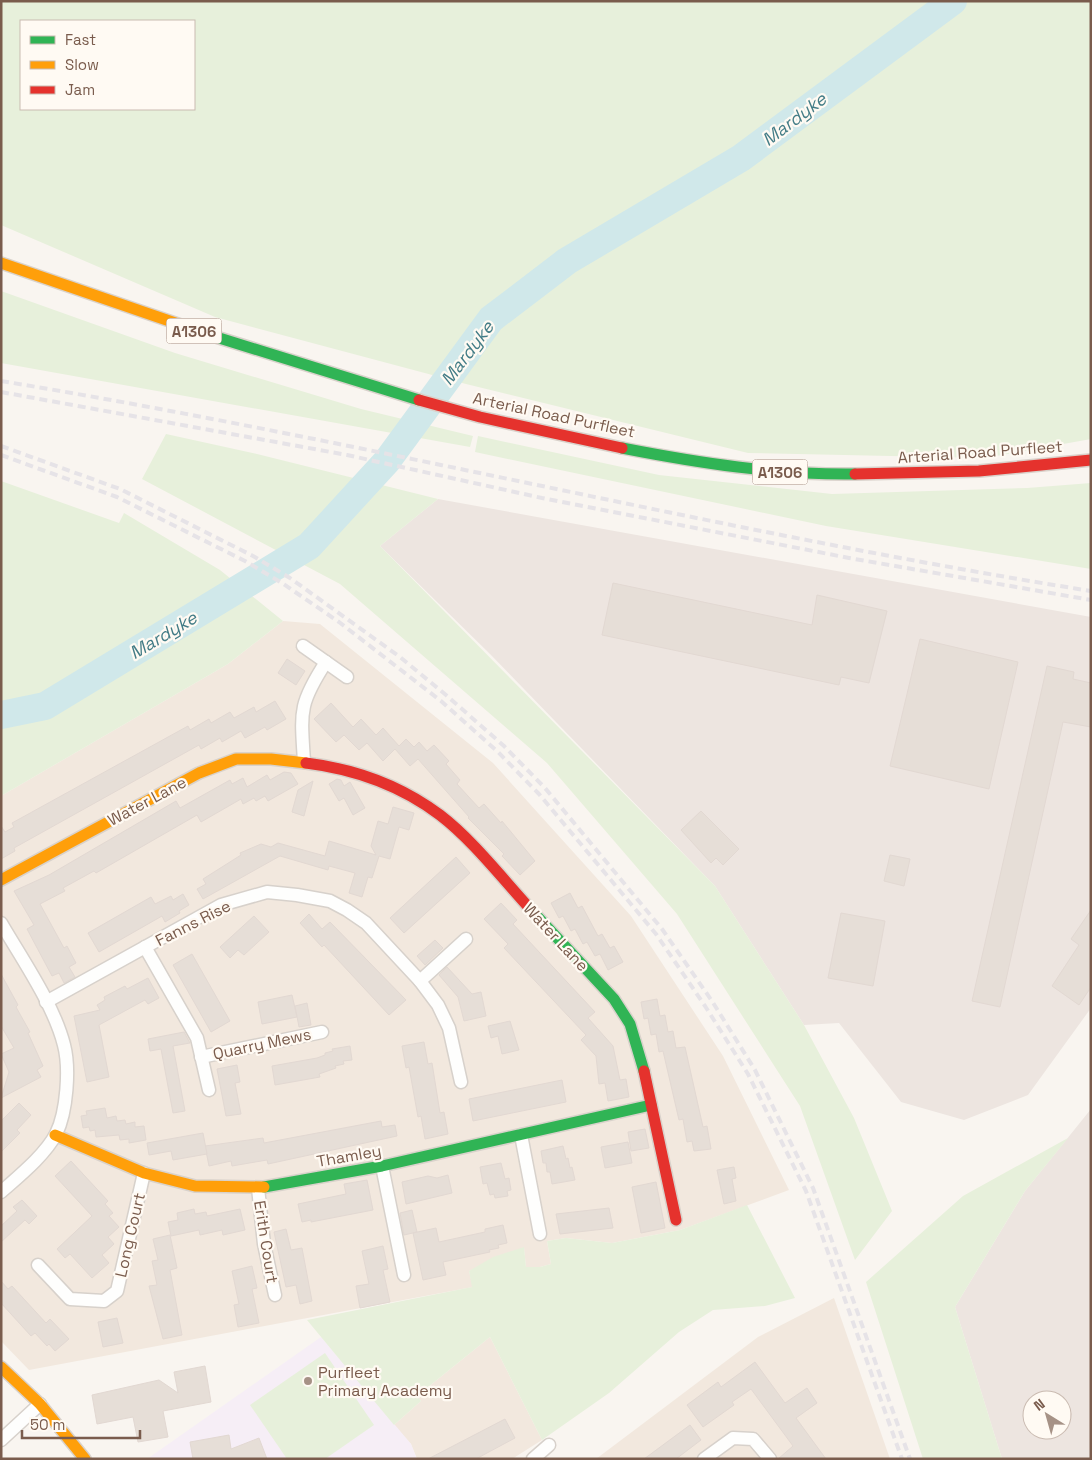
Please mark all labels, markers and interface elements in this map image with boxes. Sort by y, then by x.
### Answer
legend [20,20,195,110]
text: Fast [65,30,96,49]
text: Slow [65,55,99,74]
text: Jam [65,80,95,99]
water label: Mardyke [757,86,832,151]
water label: Mardyke [435,315,500,390]
road number: A1306 [166,318,222,344]
street label: Arterial Road Purfleet [471,388,637,442]
street label: Arterial Road Purfleet [897,436,1063,468]
road number: A1306 [752,460,808,484]
water label: Mardyke [125,605,202,664]
street label: Water Lane [104,771,190,831]
street label: Fanns Rise [152,895,234,951]
street label: Water Lane [519,898,593,976]
street label: Quarry Mews [211,1023,313,1065]
street label: Thamley [315,1140,383,1172]
street label: Long Court [110,1191,150,1279]
street label: Erith Court [249,1199,283,1285]
place label: Purfleet Primary Academy [318,1362,452,1401]
marker: Purfleet Primary Academy [302,1375,314,1387]
north arrow [1022,1390,1072,1440]
text: N [1030,1395,1048,1415]
scale bar [22,1408,140,1440]
text: 50 m [30,1415,65,1434]

